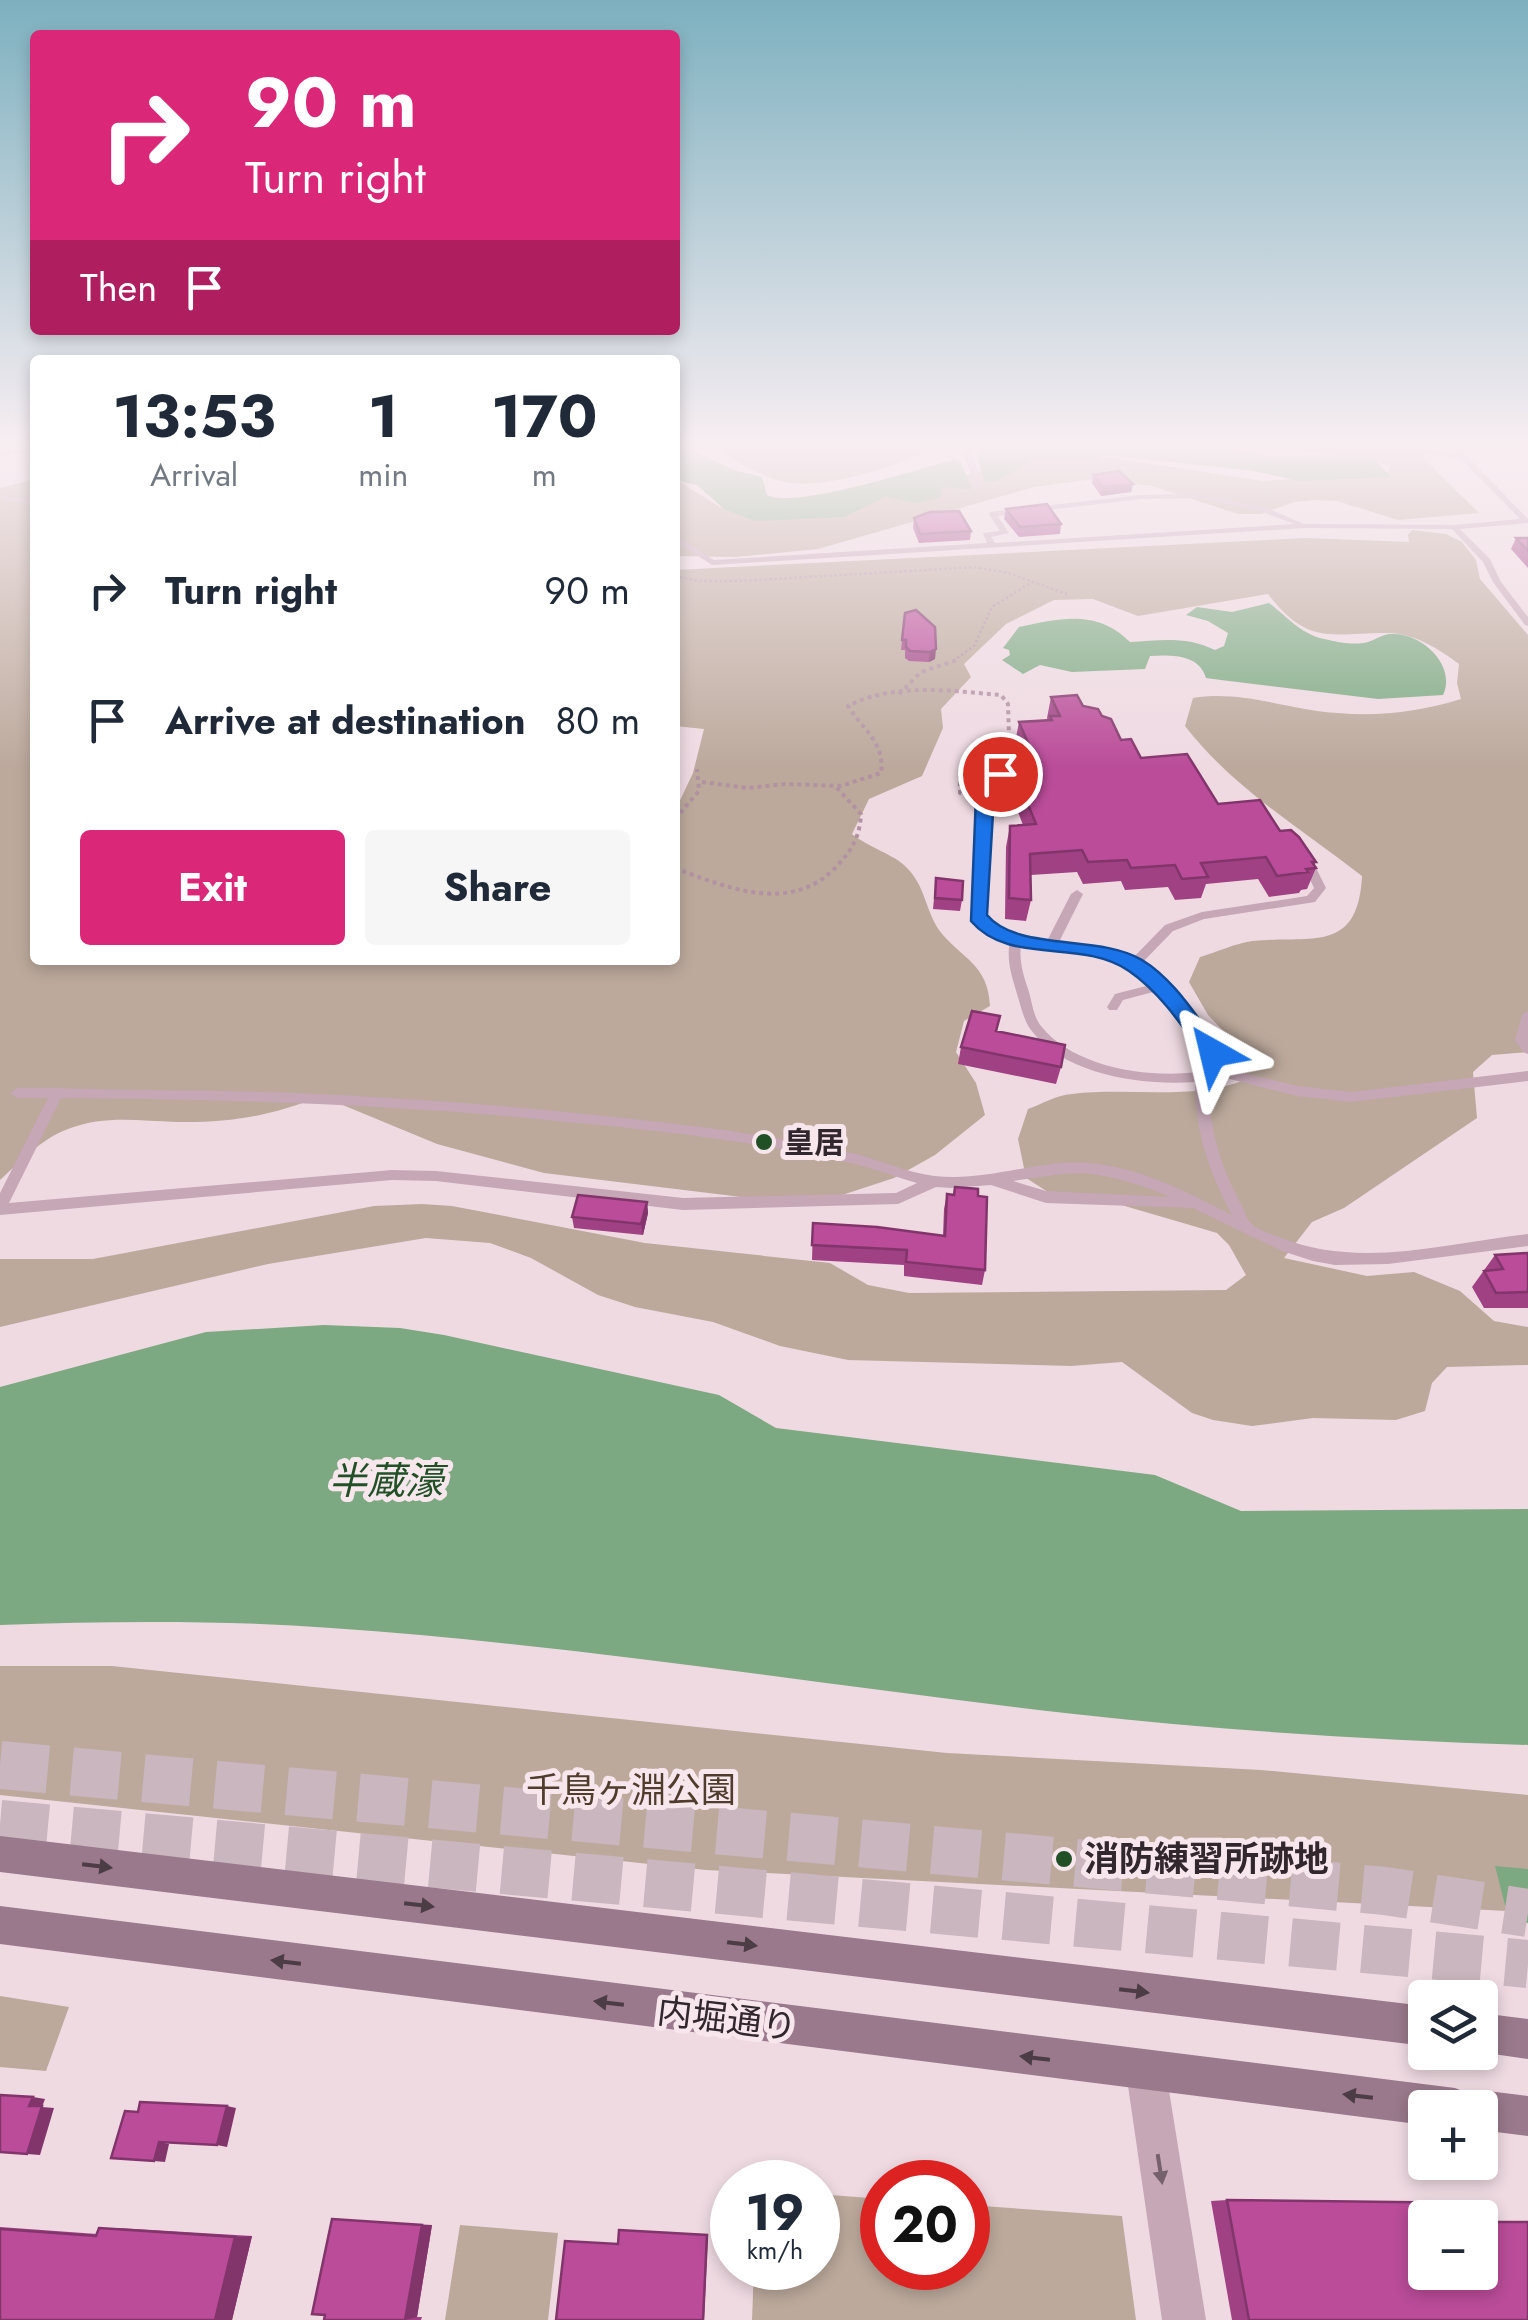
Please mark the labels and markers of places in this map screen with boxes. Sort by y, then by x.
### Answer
pin [958,732,1043,817]
place label: 皇居 [784,1121,844,1164]
marker: 皇居 [753,1131,775,1153]
place label: 消防練習所跡地 [1084,1834,1329,1884]
marker: 消防練習所跡地 [1053,1848,1075,1870]

